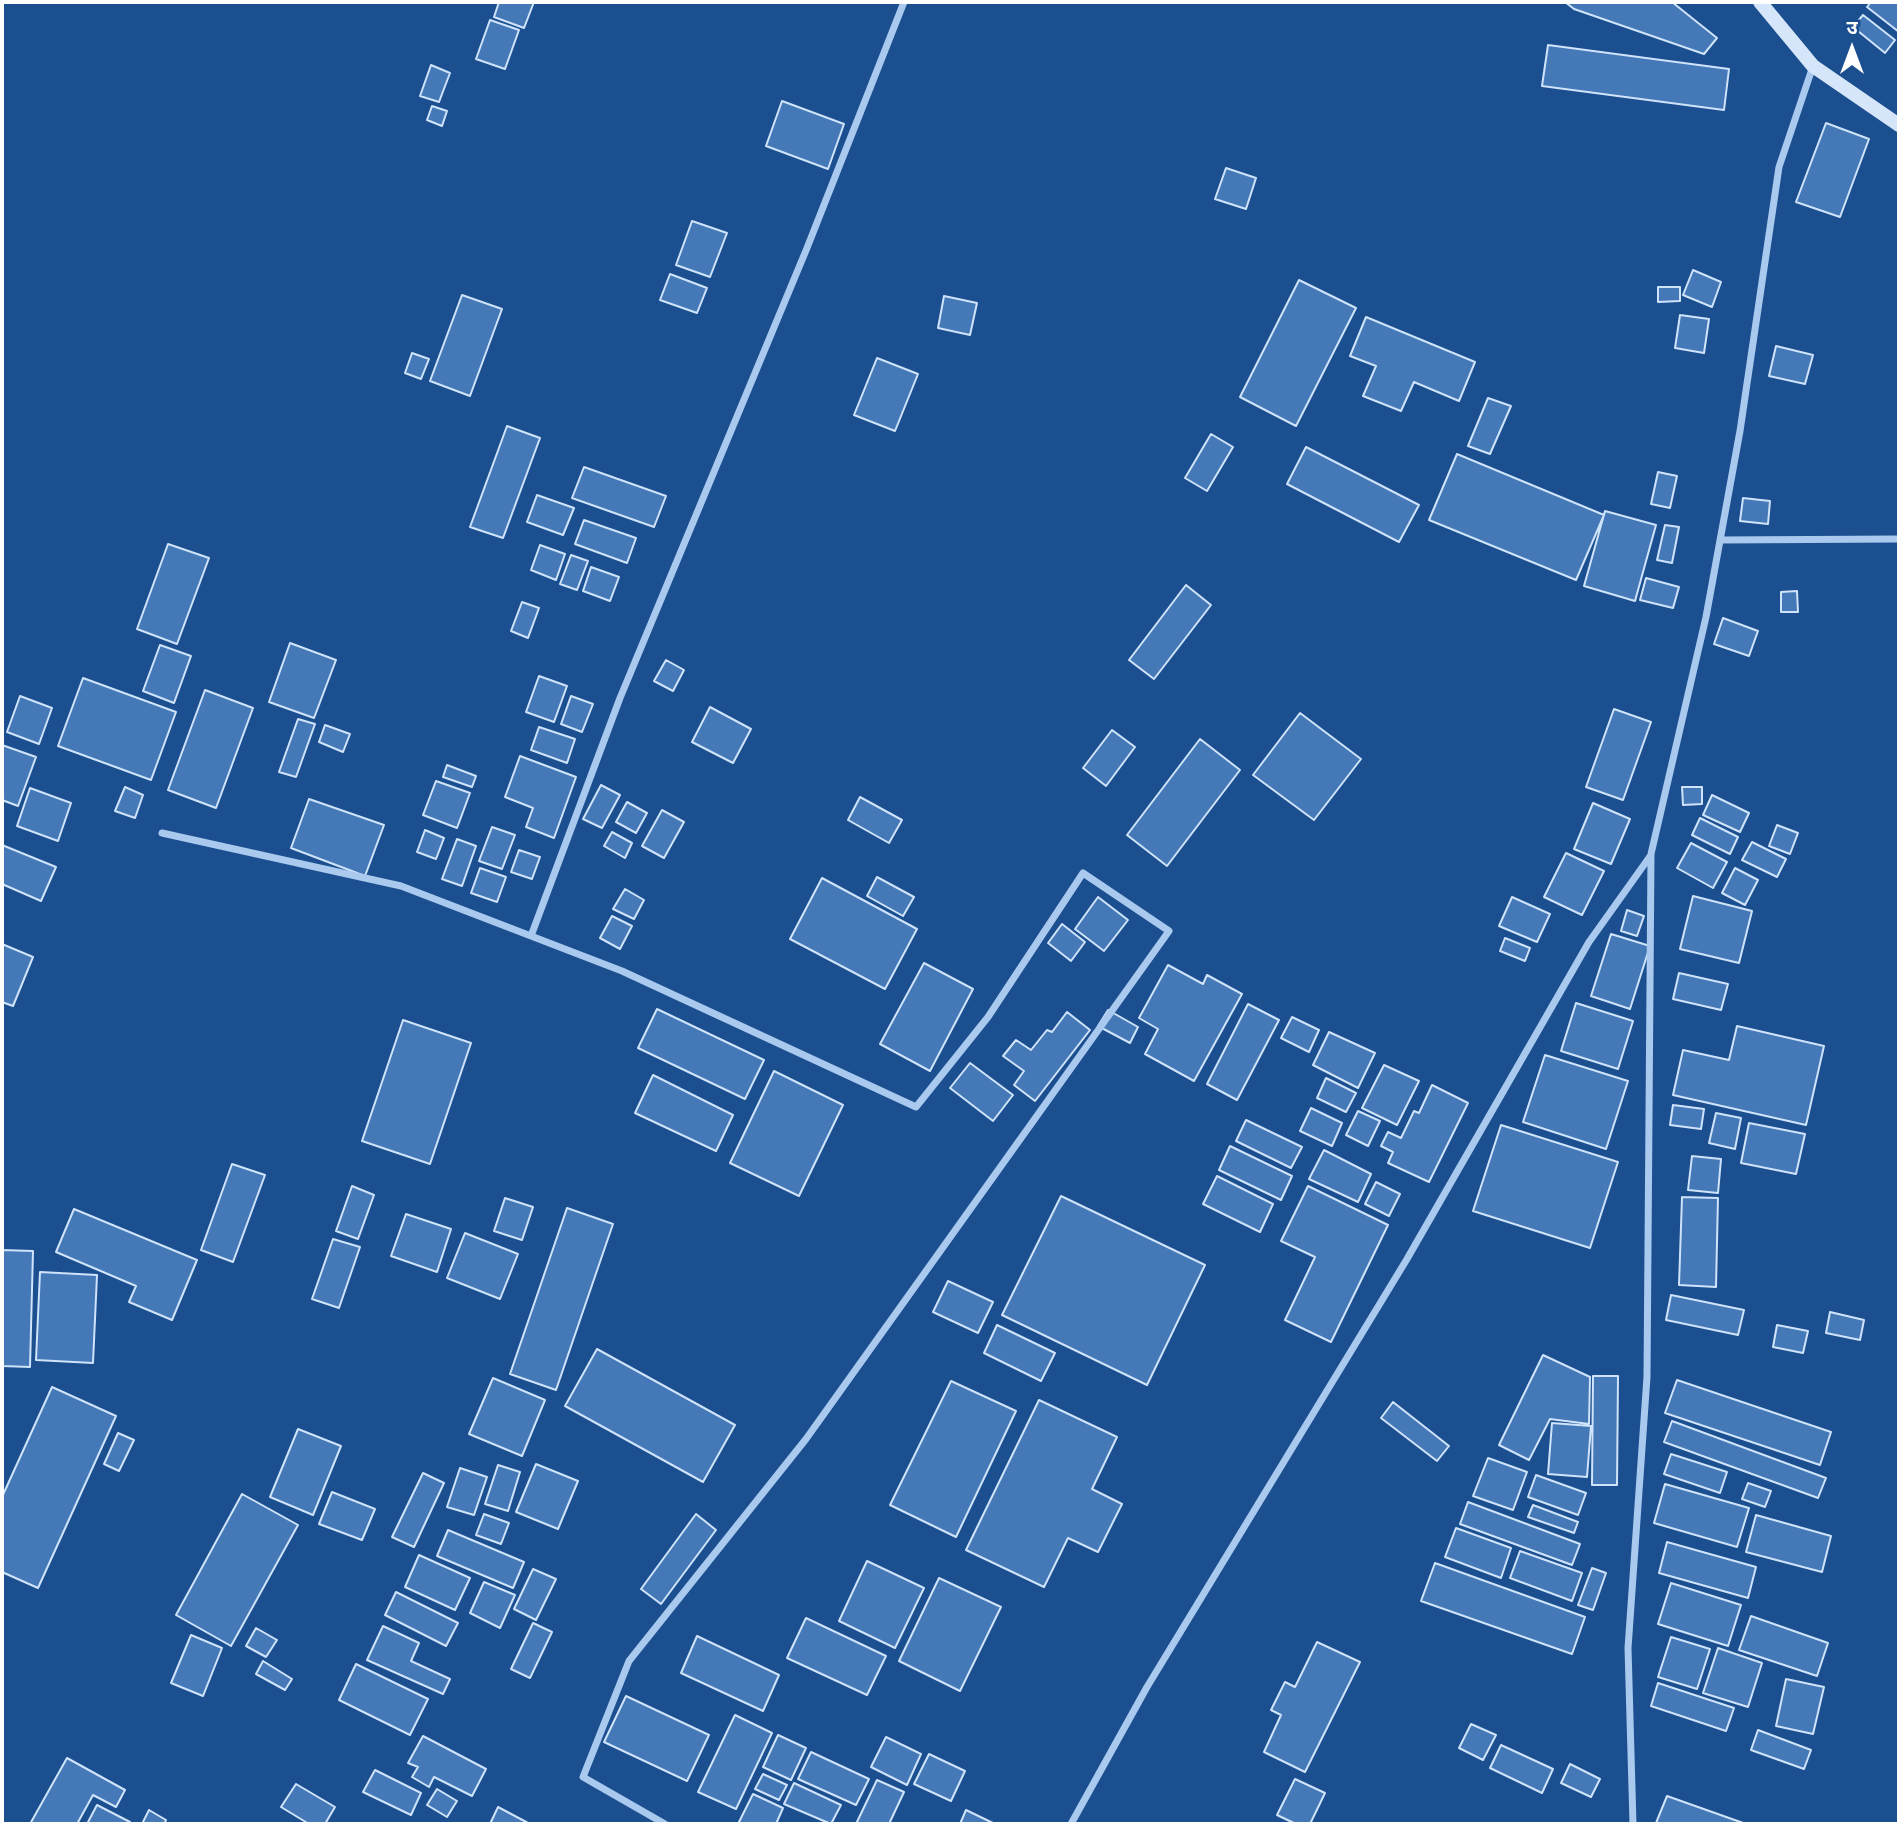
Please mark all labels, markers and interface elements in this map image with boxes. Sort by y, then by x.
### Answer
north arrow [1817,14,1887,84]
text: उ [1846,16,1858,39]

